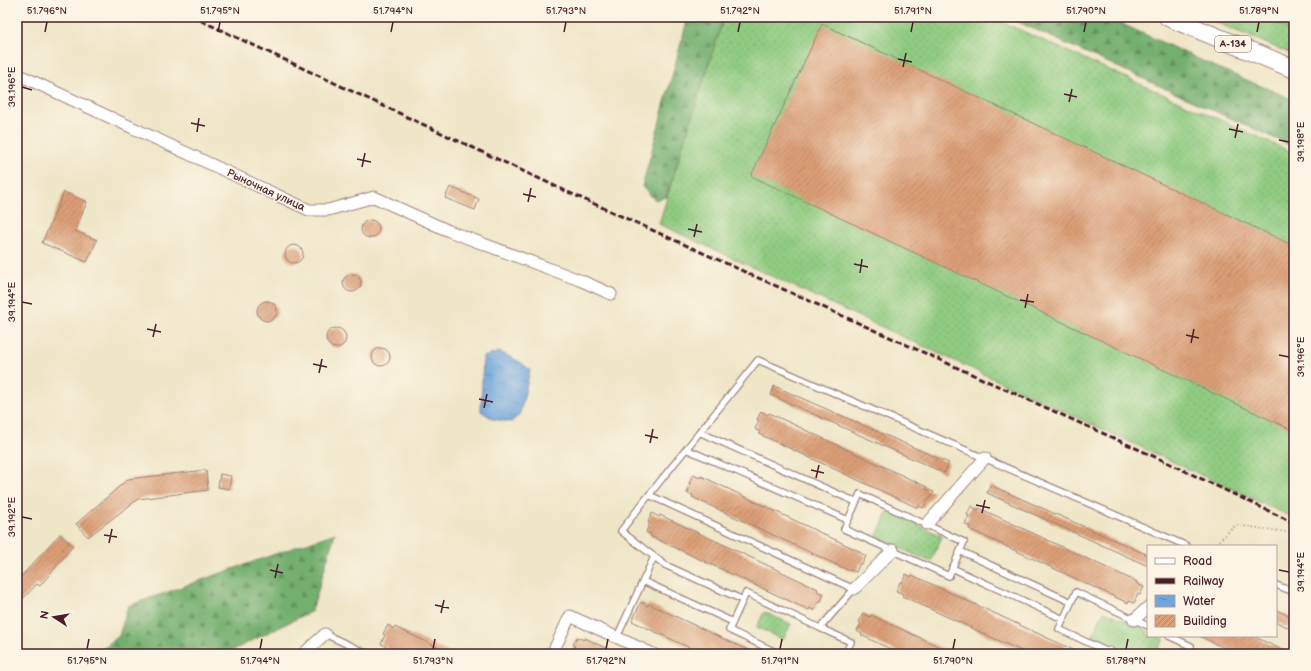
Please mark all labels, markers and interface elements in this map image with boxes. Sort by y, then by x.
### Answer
text: 51.796°N [27,5,67,17]
text: 51.795°N [200,5,240,17]
text: 51.794°N [373,5,413,17]
text: 51.793°N [546,5,586,17]
text: 51.792°N [720,5,760,17]
text: 51.791°N [894,5,932,17]
text: 51.790°N [1066,5,1106,17]
text: 51.789°N [1239,5,1279,17]
road number: А-134 [1215,36,1251,52]
text: 39.196°E [6,66,18,107]
text: 39.198°E [1295,121,1307,162]
street label: Рыночная улица [225,166,308,214]
text: 39.194°E [6,281,18,322]
text: 39.196°E [1295,336,1307,377]
text: 39.192°E [6,496,18,537]
legend [1147,545,1277,637]
text: 39.194°E [1295,551,1307,592]
text: Road [1183,554,1212,569]
text: Railway [1183,574,1225,589]
text: Water [1183,594,1215,609]
north arrow [34,597,74,637]
text: N [37,610,52,620]
text: Building [1183,614,1227,629]
text: 51.795°N [67,655,107,667]
text: 51.794°N [240,655,280,667]
text: 51.793°N [413,655,453,667]
text: 51.792°N [586,655,626,667]
text: 51.791°N [761,655,799,667]
text: 51.790°N [933,655,973,667]
text: 51.789°N [1106,655,1146,667]

